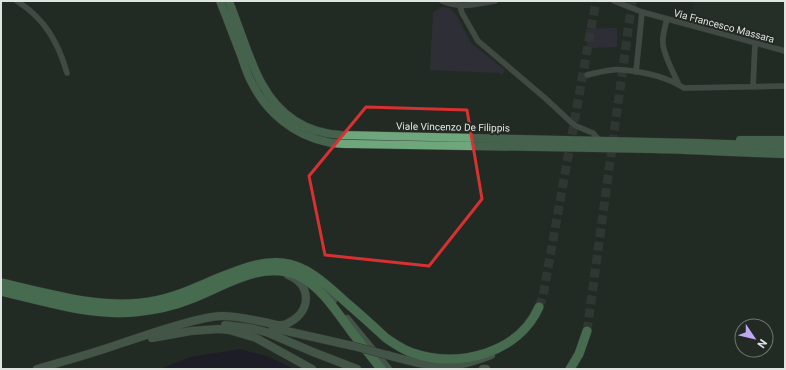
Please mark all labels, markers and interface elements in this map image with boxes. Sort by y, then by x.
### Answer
street label: Via Francesco Massara [672,7,776,45]
street label: Viale Vincenzo De Filippis [396,121,510,133]
north arrow [734,318,774,358]
text: N [754,337,769,351]

